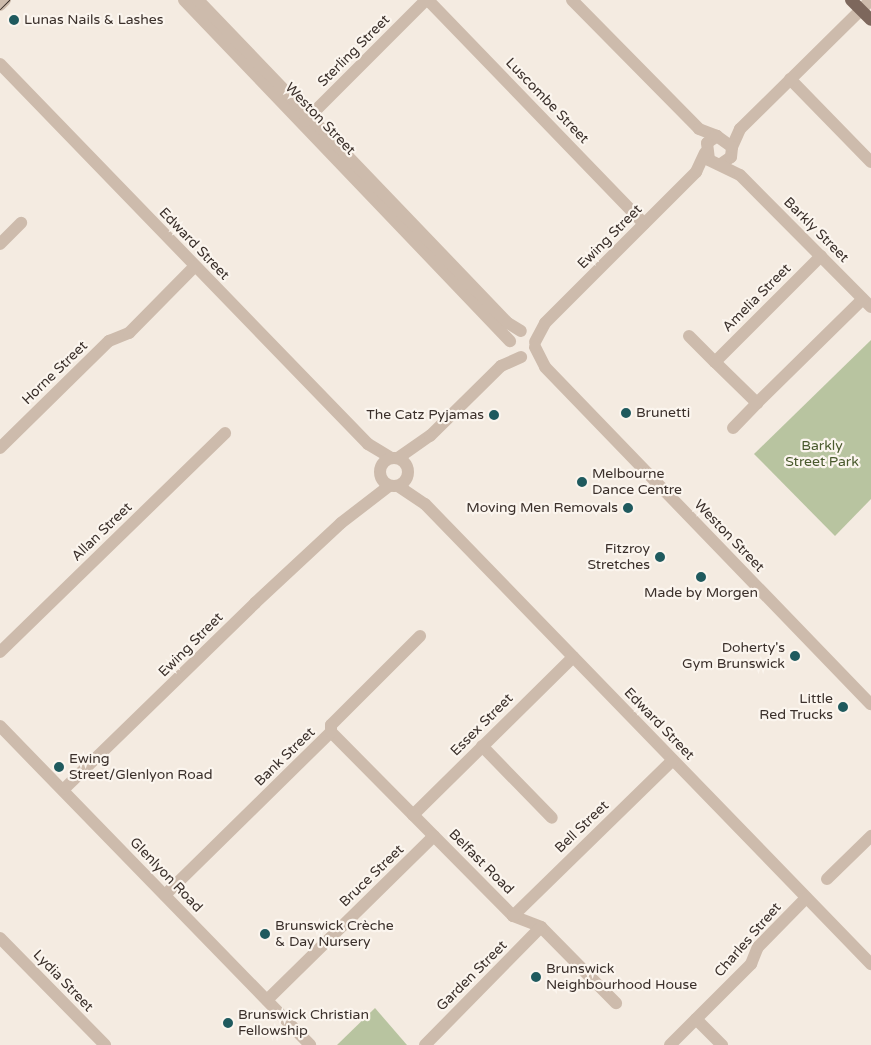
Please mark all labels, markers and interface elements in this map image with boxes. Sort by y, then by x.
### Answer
place label: Lunas Nails & Lashes [24,12,163,28]
street label: Sterling Street [315,12,393,90]
marker: Lunas Nails & Lashes [8,14,20,26]
street label: Luscombe Street [502,55,592,147]
street label: Weston Street [281,79,359,159]
street label: Barkly Street [780,194,852,266]
street label: Ewing Street [574,201,646,273]
street label: Edward Street [155,204,233,284]
street label: Amelia Street [719,260,795,336]
street label: Horne Street [19,338,91,408]
place label: Brunetti [636,405,690,421]
place label: The Catz Pyjamas [366,407,484,423]
marker: Brunetti [620,407,632,419]
marker: The Catz Pyjamas [488,409,500,421]
park label: Barkly Street Park [785,438,859,471]
place label: Melbourne Dance Centre [592,466,682,498]
marker: Melbourne Dance Centre [576,476,588,488]
street label: Weston Street [690,496,768,576]
street label: Allan Street [68,499,136,565]
place label: Moving Men Removals [466,500,618,516]
marker: Moving Men Removals [622,502,634,514]
place label: Fitzroy Stretches [587,541,650,574]
marker: Fitzroy Stretches [654,551,666,563]
marker: Made by Morgen [695,571,707,583]
place label: Made by Morgen [644,585,758,601]
street label: Ewing Street [155,609,227,681]
place label: Doherty's Gym Brunswick [682,640,785,672]
marker: Doherty's Gym Brunswick [789,650,801,662]
street label: Edward Street [620,684,698,764]
street label: Essex Street [447,690,517,760]
place label: Little Red Trucks [759,691,833,724]
marker: Little Red Trucks [837,701,849,713]
street label: Bank Street [251,724,319,790]
place label: Ewing Street/Glenlyon Road [69,751,213,784]
marker: Ewing Street/Glenlyon Road [53,761,65,773]
street label: Bell Street [552,797,612,857]
street label: Belfast Road [445,826,517,898]
street label: Glenlyon Road [126,834,206,916]
street label: Bruce Street [337,841,407,911]
street label: Charles Street [711,899,785,981]
place label: Brunswick Crèche & Day Nursery [275,918,394,950]
marker: Brunswick Crèche & Day Nursery [259,928,271,940]
street label: Garden Street [433,937,511,1015]
street label: Lydia Street [29,947,97,1015]
place label: Brunswick Neighbourhood House [546,961,697,994]
marker: Brunswick Neighbourhood House [530,971,542,983]
place label: Brunswick Christian Fellowship [238,1007,369,1040]
marker: Brunswick Christian Fellowship [222,1017,234,1029]

